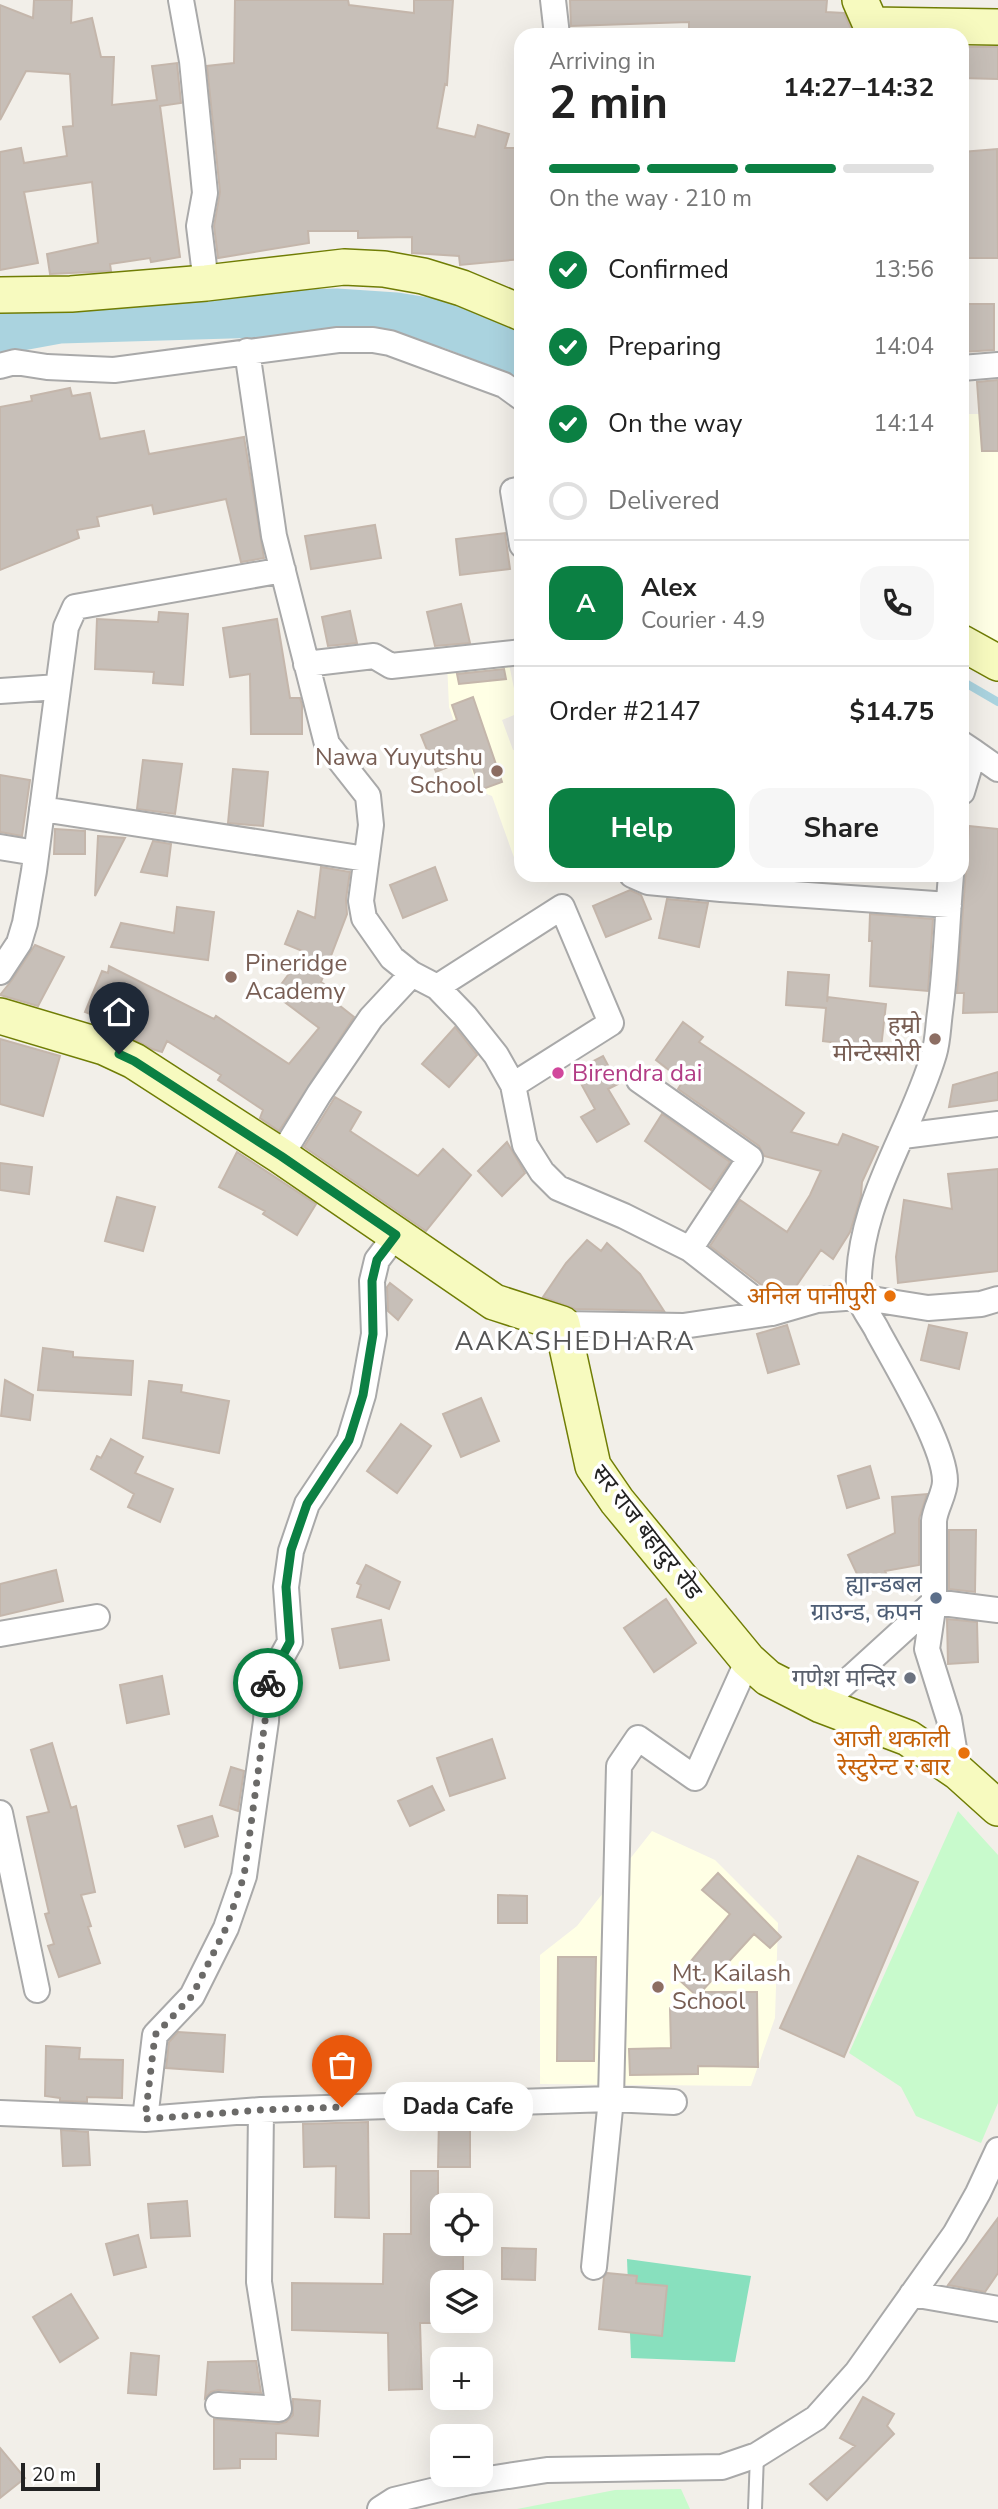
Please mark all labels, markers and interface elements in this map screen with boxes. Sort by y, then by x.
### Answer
text: Arriving in [549,46,656,77]
text: 14:27–14:32 [783,70,934,105]
text: 2 min [549,71,668,134]
text: On the way · 210 m [549,183,752,214]
icon: check [549,251,587,289]
text: Confirmed [608,252,729,287]
text: 13:56 [874,254,934,285]
icon: check [549,328,587,366]
text: Preparing [608,329,721,364]
text: 14:04 [874,331,934,362]
icon: check [549,405,587,443]
text: On the way [608,406,742,441]
text: 14:14 [874,408,934,439]
text: Delivered [608,483,720,518]
button: phone [860,566,934,640]
text: Alex [641,570,697,605]
text: A [576,586,596,621]
text: Courier · 4.9 [641,605,765,636]
text: Order #2147 [549,694,701,729]
text: $14.75 [850,694,934,729]
place label: Nawa Yuyutshu School [315,741,483,801]
marker: Nawa Yuyutshu School [489,763,505,779]
button: Help [549,788,735,868]
button: Share [749,788,934,868]
place label: Pineridge Academy [245,947,347,1007]
marker: Pineridge Academy [223,969,239,985]
pin [89,982,149,1054]
icon: home [100,993,138,1031]
place label: हम्रो मोन्टेस्सोरी [833,1009,922,1069]
marker: हम्रो मोन्टेस्सोरी [927,1031,943,1047]
place label: Birendra dai [572,1057,702,1089]
marker: Birendra dai [550,1065,566,1081]
place label: अनिल पानीपुरी [747,1280,877,1312]
marker: अनिल पानीपुरी [882,1288,898,1304]
district label: AAKASHEDHARA [454,1324,696,1359]
street label: सर राज बहादुर रोड [584,1458,710,1607]
place label: ह्यान्डबल ग्राउन्ड, कपन [811,1568,923,1628]
marker: ह्यान्डबल ग्राउन्ड, कपन [928,1590,944,1606]
courier [233,1648,303,1718]
place label: गणेश मन्दिर [792,1662,897,1694]
icon: bike [249,1664,287,1702]
marker: गणेश मन्दिर [902,1670,918,1686]
place label: आजी थकाली रेस्टुरेन्ट र बार [833,1723,951,1783]
marker: आजी थकाली रेस्टुरेन्ट र बार [956,1745,972,1761]
place label: Mt. Kailash School [672,1957,791,2017]
marker: Mt. Kailash School [650,1979,666,1995]
pin [312,2035,372,2107]
icon: bag [323,2046,361,2084]
callout: Dada Cafe [384,2082,534,2132]
text: Dada Cafe [402,2091,514,2122]
map controls [430,2193,493,2487]
button: locate [430,2193,493,2256]
button: layers [430,2270,493,2333]
button: + [430,2347,493,2410]
button: − [430,2424,493,2487]
scale bar [21,2460,100,2492]
text: 20 m [32,2462,76,2488]

